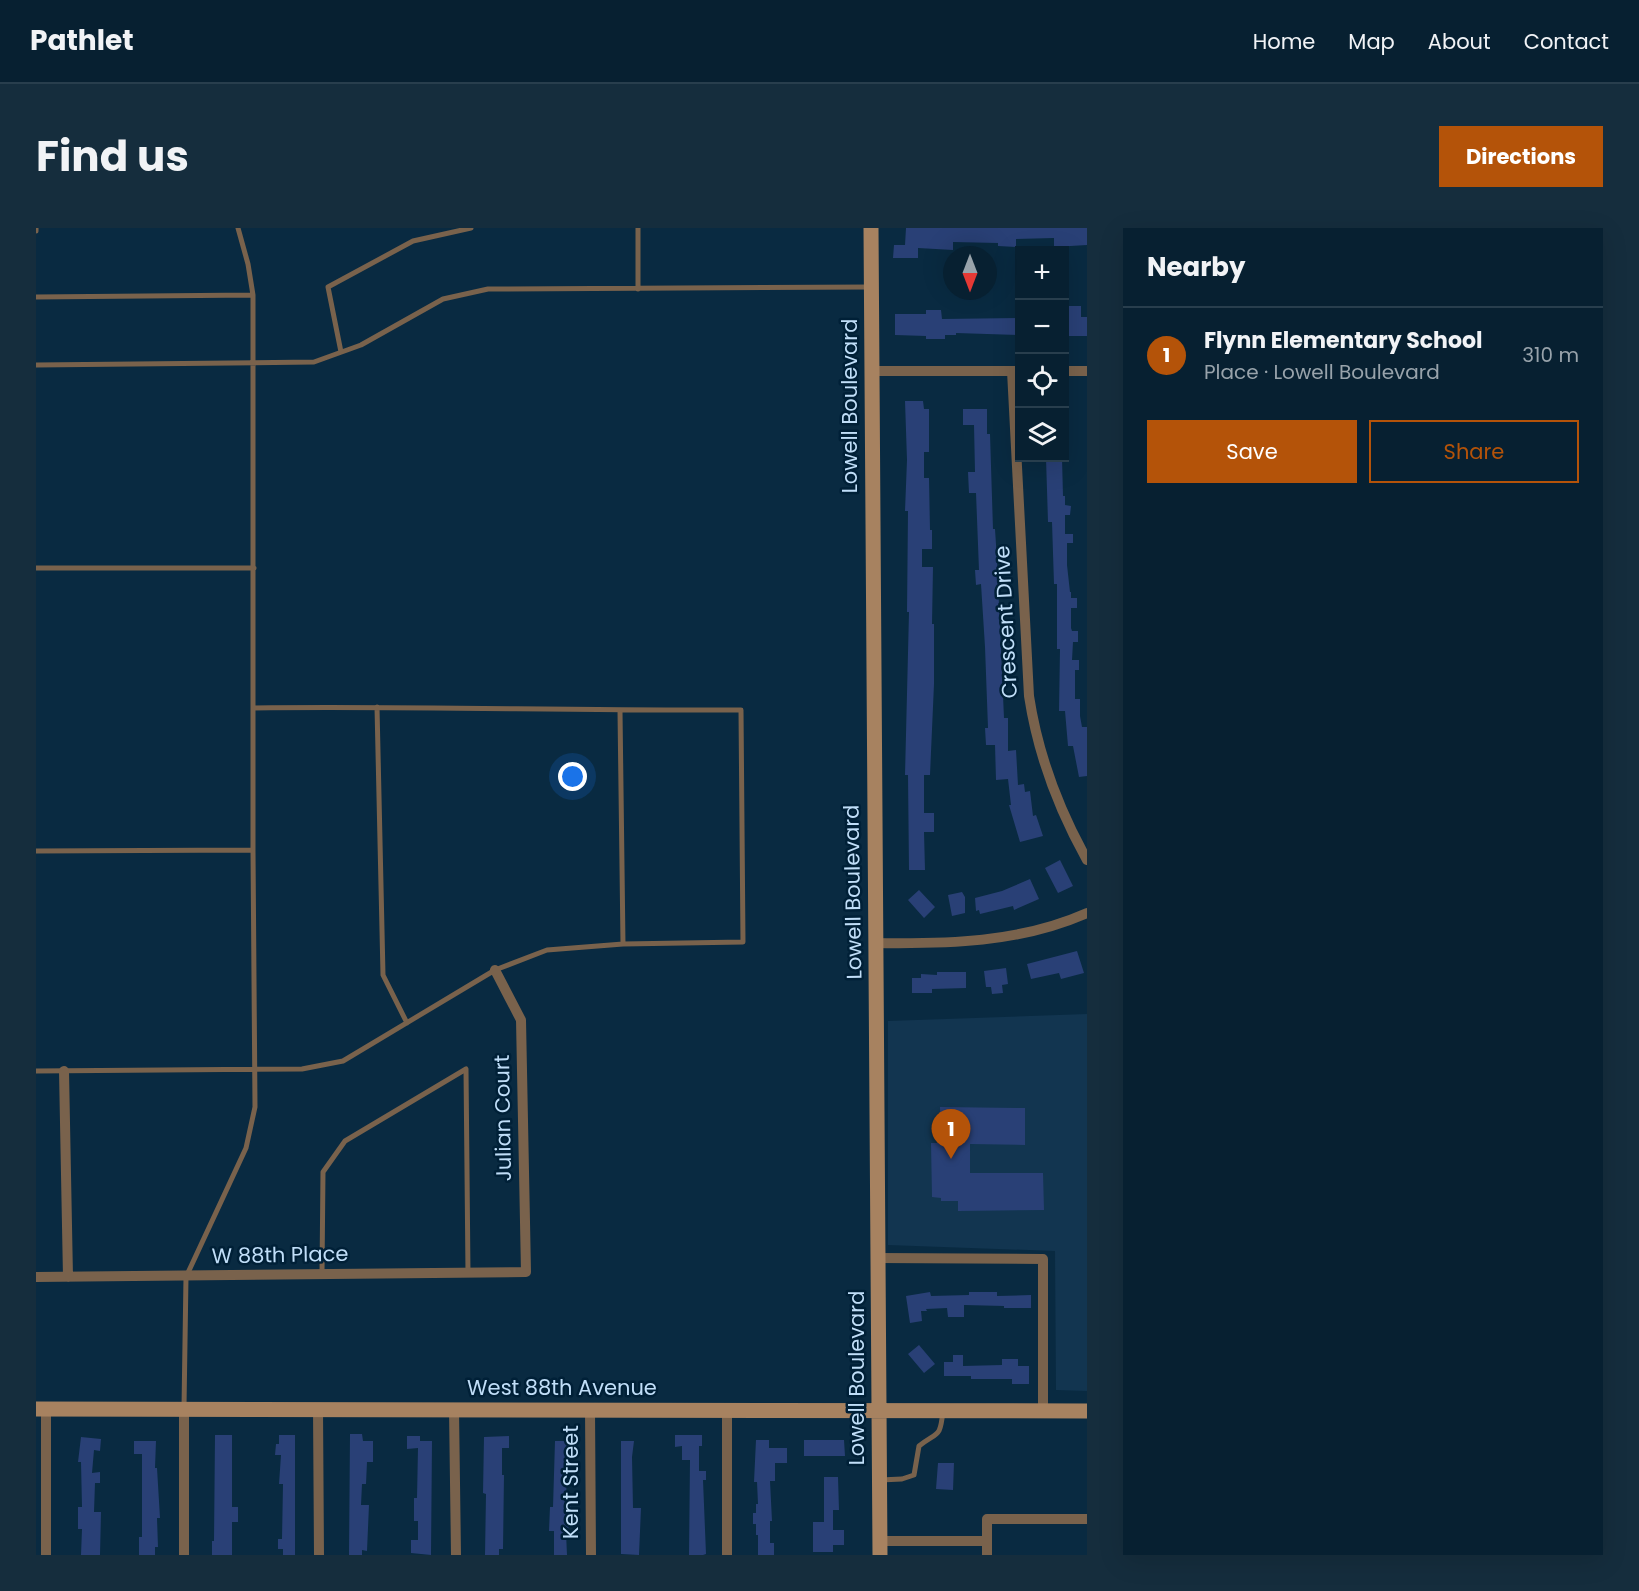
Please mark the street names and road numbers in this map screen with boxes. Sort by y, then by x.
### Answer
street label: Lowell Boulevard [835,319,864,493]
street label: Crescent Drive [987,545,1024,699]
street label: Lowell Boulevard [836,804,869,980]
street label: Julian Court [487,1054,518,1182]
street label: W 88th Place [211,1239,349,1270]
street label: Lowell Boulevard [842,1291,871,1465]
street label: West 88th Avenue [467,1373,657,1402]
street label: Kent Street [556,1425,585,1539]

